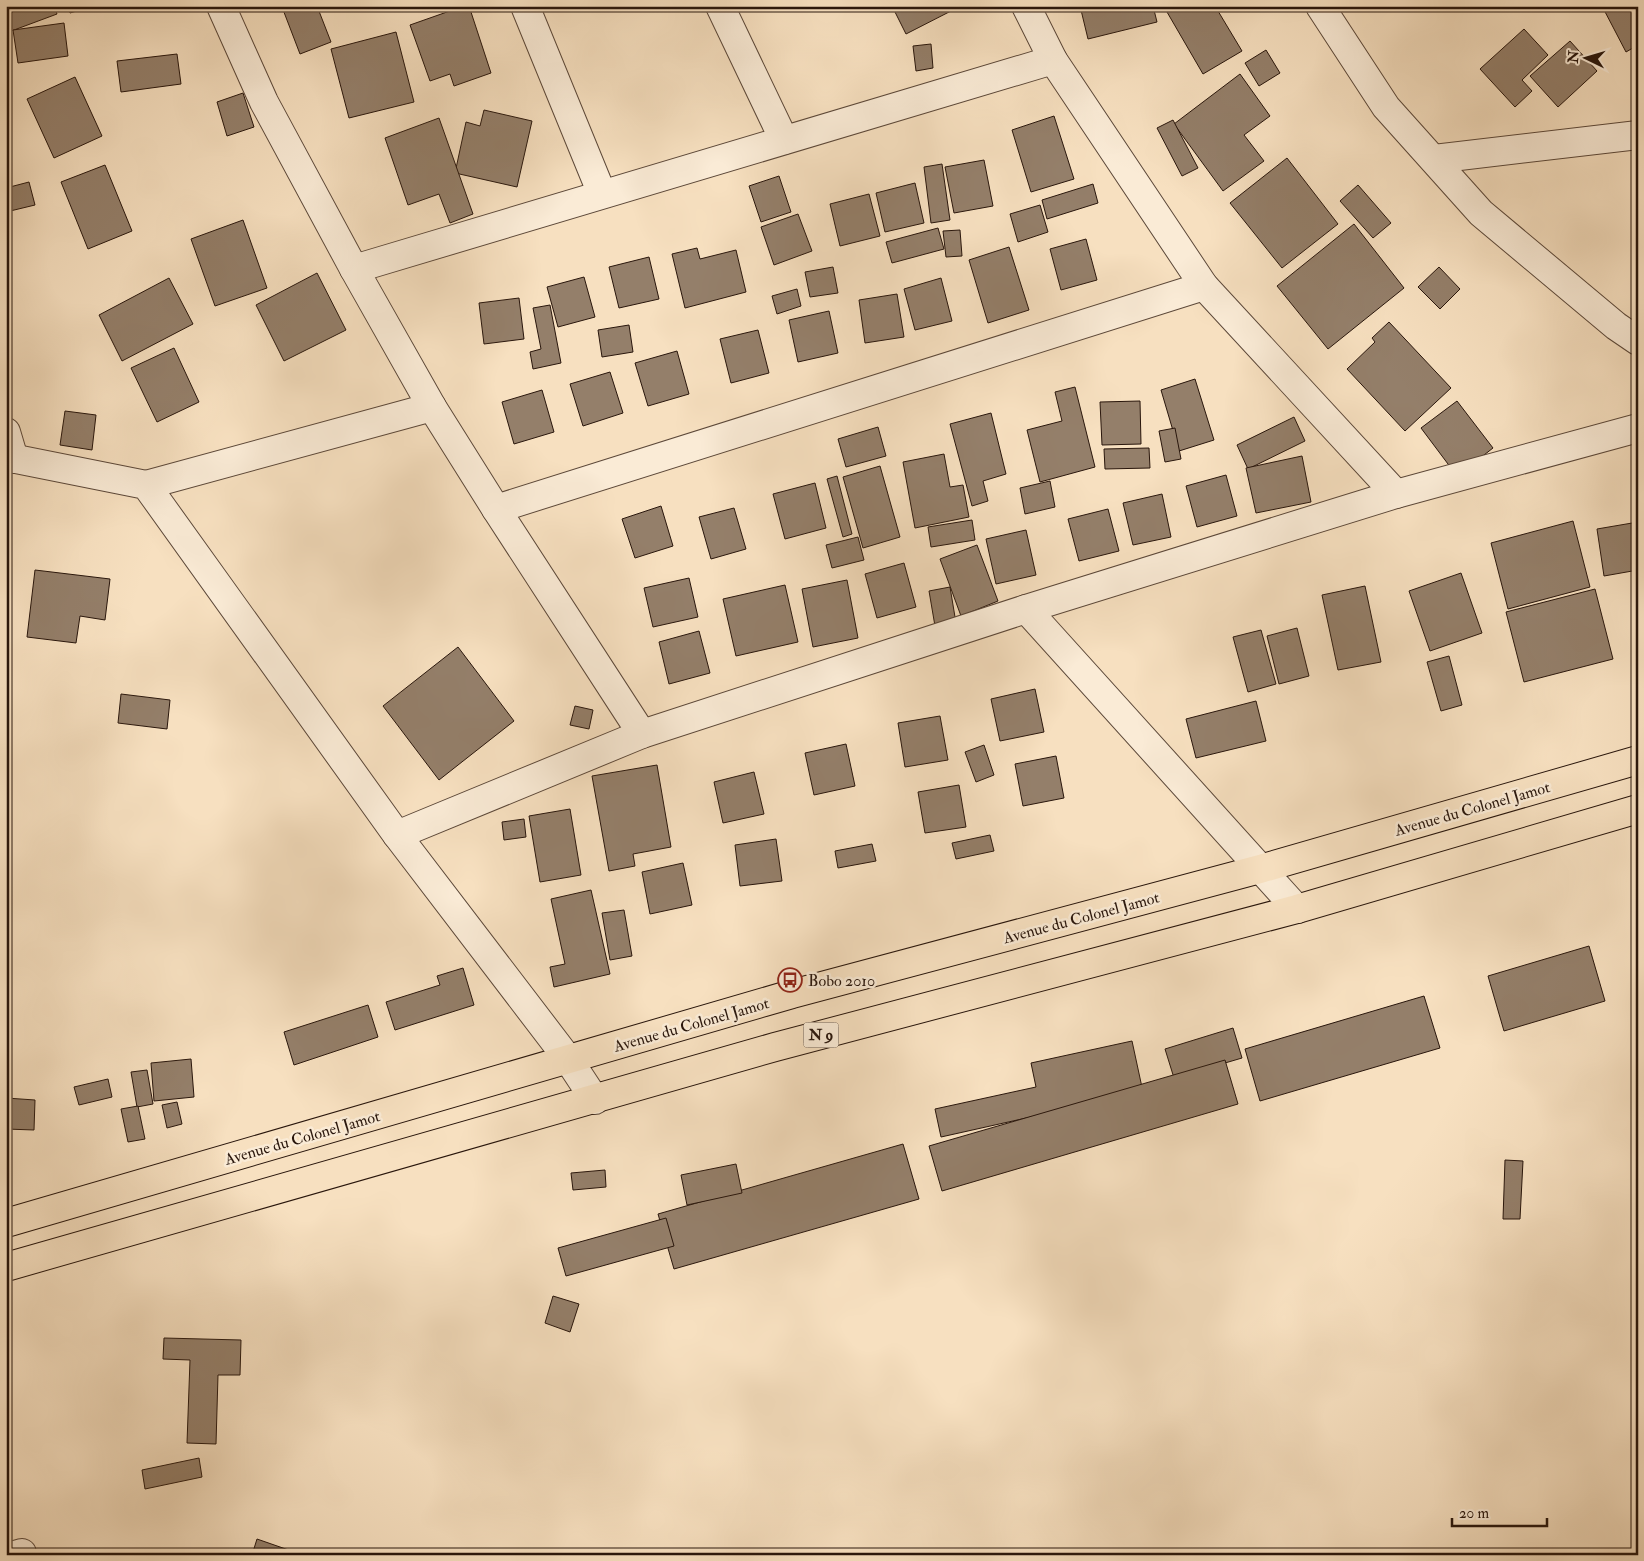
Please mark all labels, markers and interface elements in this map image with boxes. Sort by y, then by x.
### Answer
north arrow [1562,32,1612,82]
text: N [1564,49,1583,65]
street label: Avenue du Colonel Jamot [1391,777,1553,842]
street label: Avenue du Colonel Jamot [1000,888,1162,950]
bus stop icon: Bobo 2010 [777,967,803,993]
place label: Bobo 2010 [808,971,875,991]
street label: Avenue du Colonel Jamot [610,993,772,1058]
road number: N 9 [804,1022,838,1048]
street label: Avenue du Colonel Jamot [221,1106,383,1171]
scale bar [1452,1496,1546,1528]
text: 20 m [1459,1504,1489,1523]

